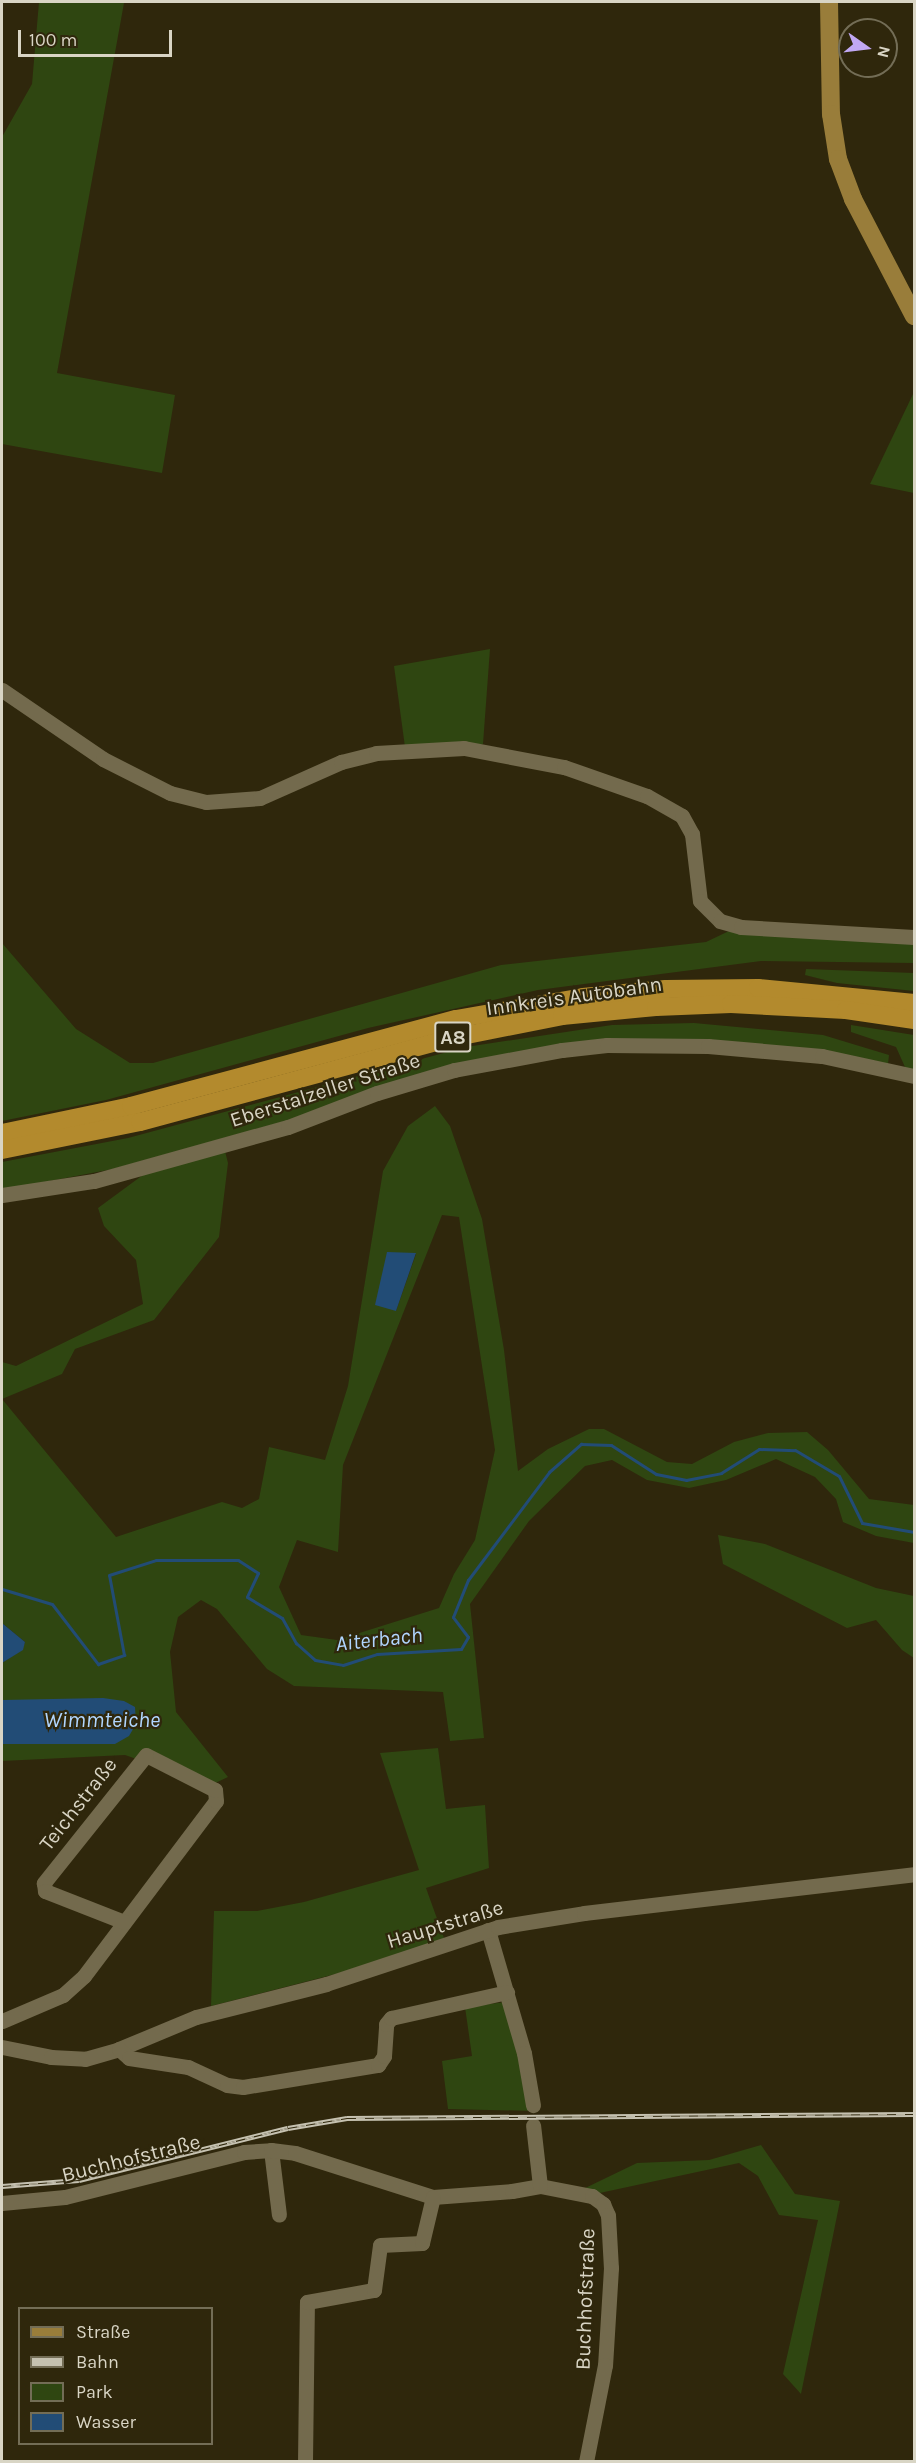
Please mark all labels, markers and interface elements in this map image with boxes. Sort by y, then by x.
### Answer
scale bar [21,18,176,56]
north arrow [838,18,898,78]
text: 100 m [29,29,77,51]
text: N [873,44,895,60]
street label: Innkreis Autobahn [484,971,664,1021]
road number: A8 [434,1020,472,1054]
street label: Eberstalzeller Straße [227,1047,423,1133]
water label: Aiterbach [334,1622,424,1658]
water label: Wimmteiche [44,1708,160,1734]
street label: Teichstraße [34,1752,122,1856]
street label: Hauptstraße [384,1894,506,1954]
street label: Buchhofstraße [59,2129,203,2187]
street label: Buchhofstraße [570,2228,600,2370]
legend [18,2307,213,2445]
text: Straße [76,2321,130,2343]
text: Bahn [76,2351,119,2373]
text: Park [76,2381,113,2403]
text: Wasser [76,2411,136,2433]

